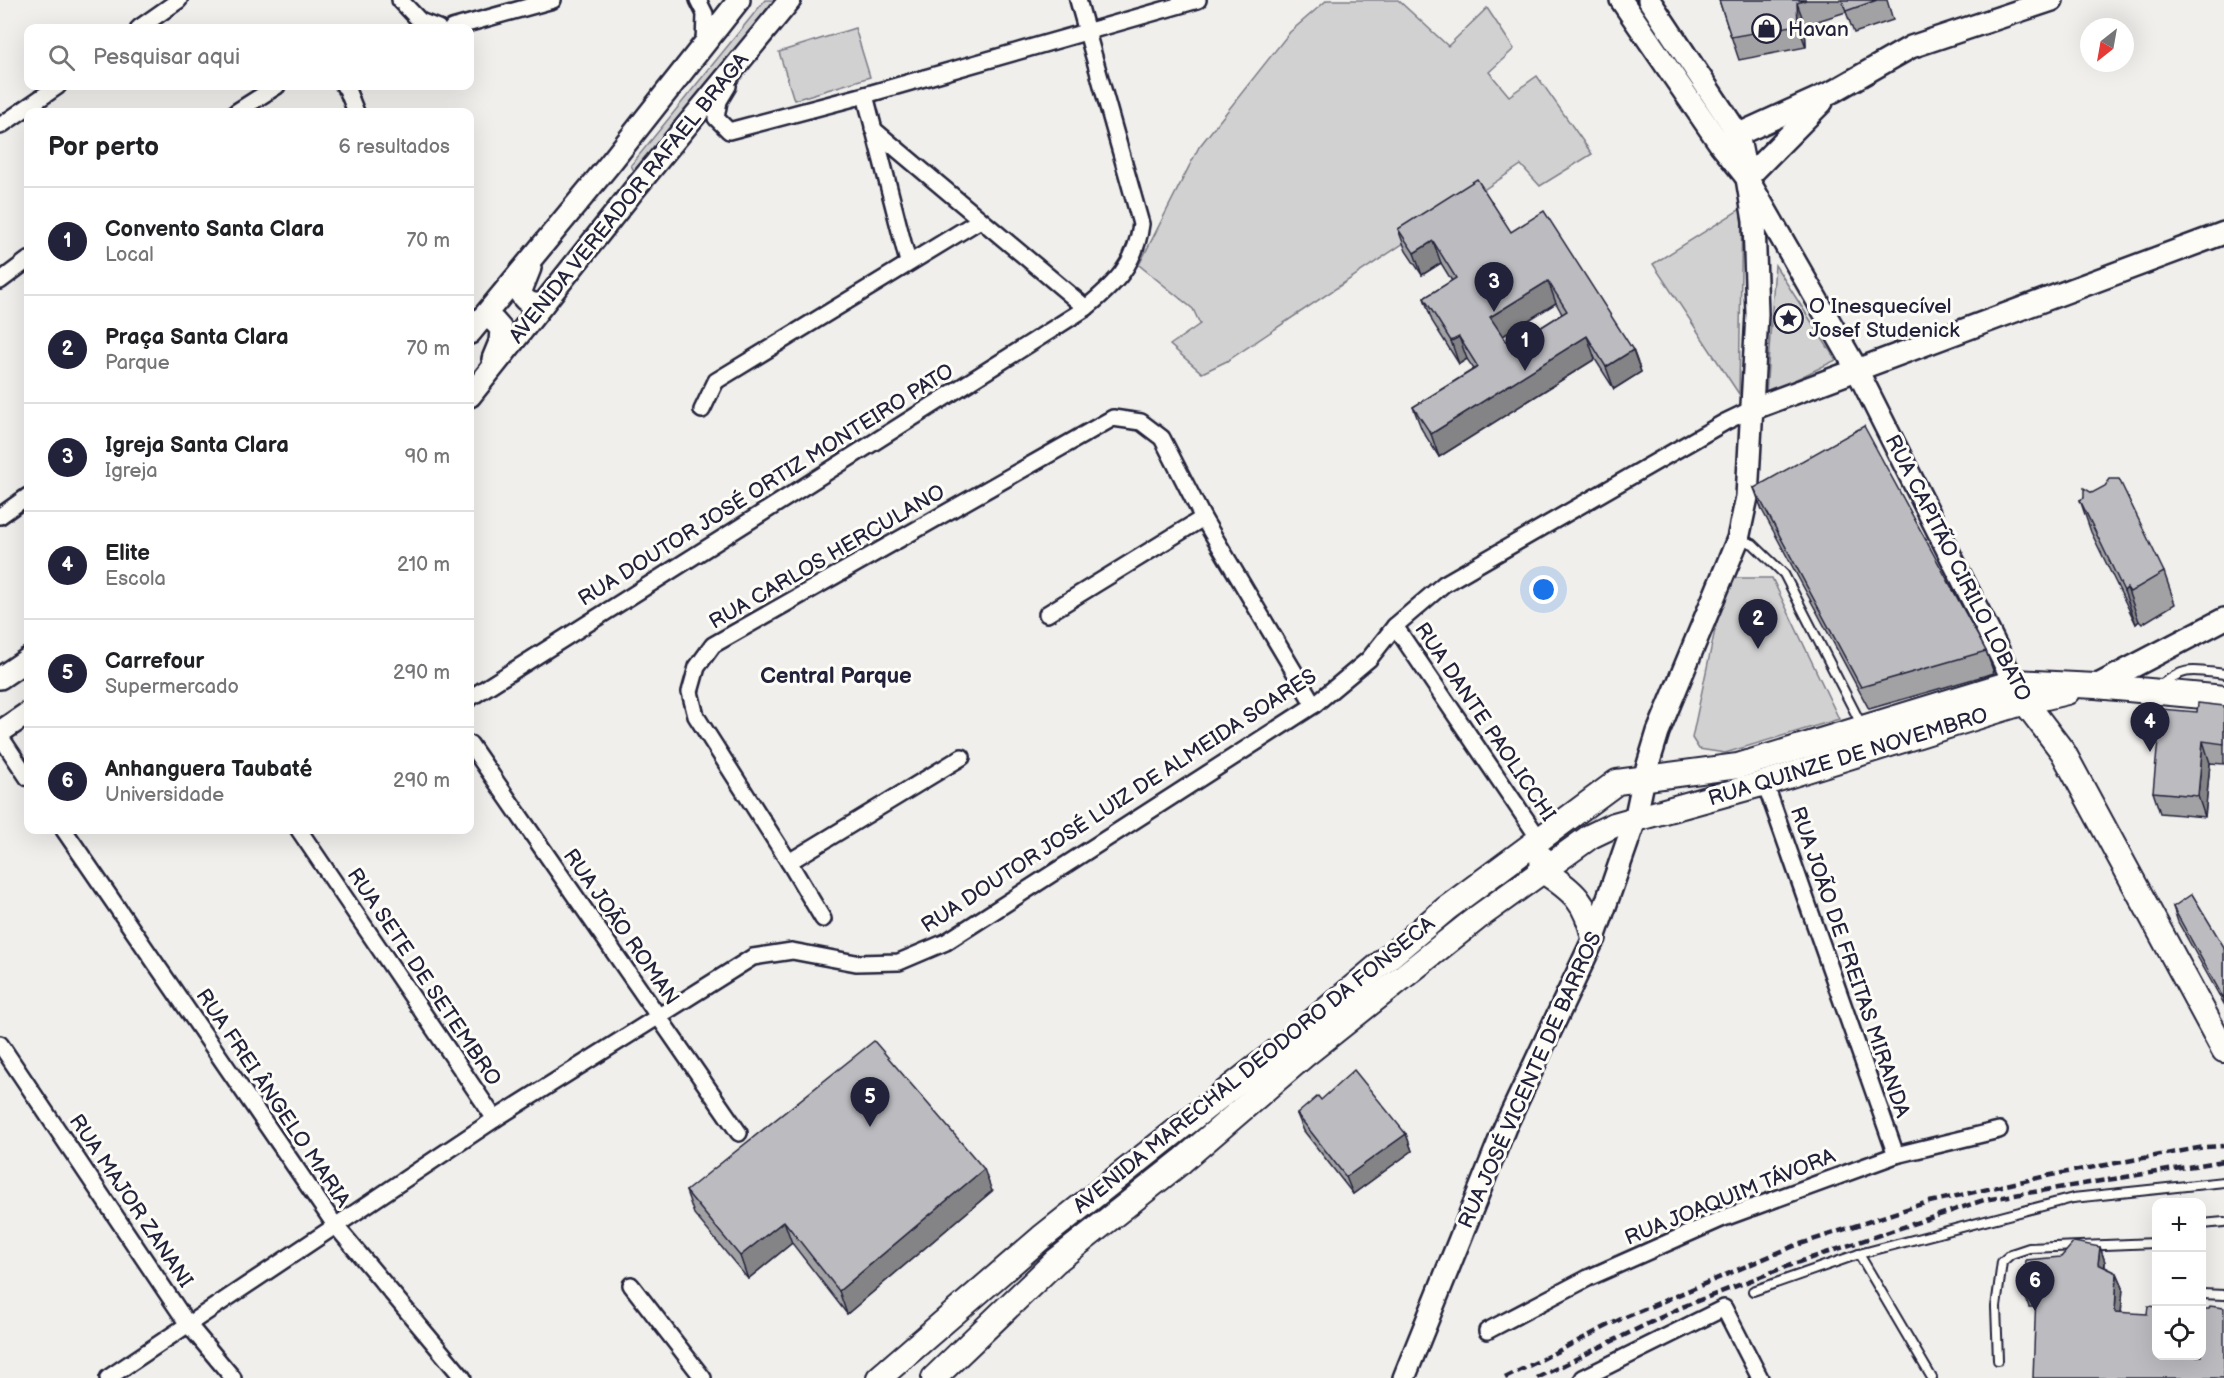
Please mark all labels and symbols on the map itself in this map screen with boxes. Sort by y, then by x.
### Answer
shop icon: Havan [1751,13,1783,45]
place label: Havan [1788,17,1849,42]
north arrow [2080,18,2134,72]
street label: AVENIDA VEREADOR RAFAEL BRAGA [504,48,754,348]
pin: 3 [1474,262,1514,312]
place label: O Inesquecível Josef Studenick [1809,294,1960,343]
place icon: O Inesquecível Josef Studenick [1772,302,1804,334]
pin: 1 [1506,322,1544,371]
street label: RUA DOUTOR JOSÉ ORTIZ MONTEIRO PATO [574,358,958,612]
street label: RUA CAPITÃO CIRILO LOBATO [1880,431,2036,705]
street label: RUA CARLOS HERCULANO [705,479,949,635]
your location [1529,575,1558,604]
pin: 2 [1738,600,1778,649]
street label: RUA DANTE PAOLICCHI [1409,618,1561,826]
district label: Central Parque [760,663,912,690]
street label: RUA DOUTOR JOSÉ LUIZ DE ALMEIDA SOARES [917,664,1321,938]
street label: RUA QUINZE DE NOVEMBRO [1705,702,1991,812]
pin: 4 [2130,702,2170,752]
street label: RUA JOÃO DE FREITAS MIRANDA [1785,803,1915,1121]
street label: RUA JOÃO ROMAN [558,844,684,1010]
street label: RUA SETE DE SETEMBRO [342,863,506,1091]
street label: AVENIDA MARECHAL DEODORO DA FONSECA [1068,911,1440,1219]
street label: RUA JOSÉ VICENTE DE BARROS [1453,928,1607,1232]
street label: RUA FREI ÂNGELO MARIA [190,984,356,1212]
pin: 5 [850,1078,890,1127]
street label: RUA MAJOR ZANANI [64,1110,198,1292]
street label: RUA JOAQUIM TÁVORA [1621,1143,1839,1251]
pin: 6 [2016,1262,2054,1311]

